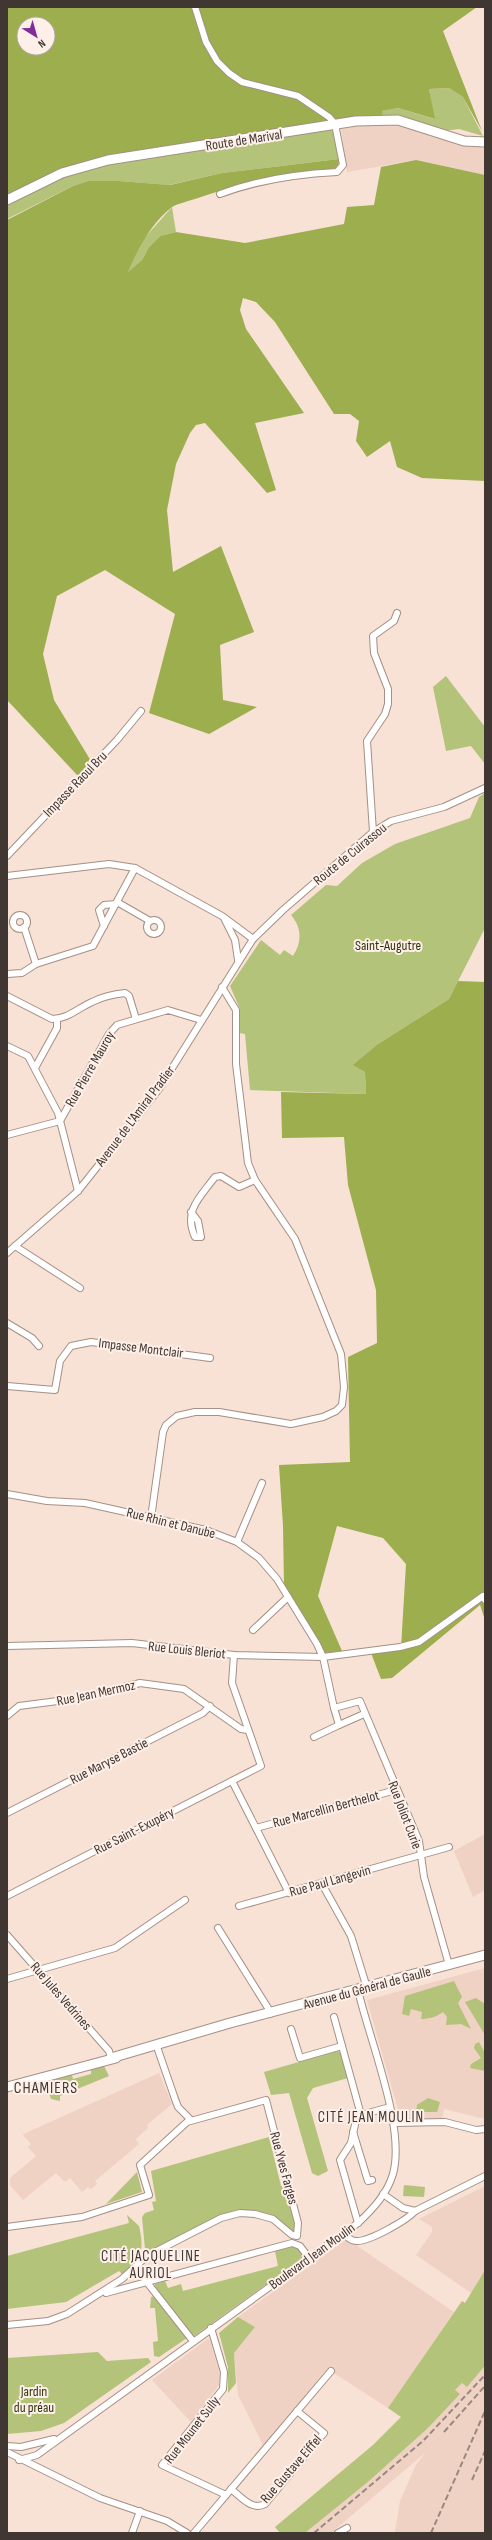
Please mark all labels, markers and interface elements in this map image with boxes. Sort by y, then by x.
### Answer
north arrow [16,16,56,56]
text: N [35,37,48,51]
street label: Route de Marival [205,126,283,154]
street label: Impasse Raoul Bru [39,747,111,820]
street label: Route de Cuirassou [310,819,390,889]
park label: Saint-Augutre [355,937,421,954]
street label: Rue Pierre Mauroy [62,1028,119,1110]
street label: Avenue de L'Amiral Pradier [91,1062,178,1171]
street label: Impasse Montclair [98,1334,184,1362]
street label: Rue Rhin et Danube [125,1504,217,1542]
street label: Rue Louis Bleriot [147,1637,227,1663]
street label: Rue Jean Mermoz [55,1676,137,1710]
street label: Rue Maryse Bastie [67,1734,151,1788]
street label: Rue Joliot Curie [384,1779,426,1851]
street label: Rue Marcellin Berthelot [271,1787,381,1831]
street label: Rue Saint-Exupéry [91,1803,177,1858]
street label: Rue Paul Langevin [287,1861,373,1901]
street label: Rue Jules Vedrines [27,1958,95,2034]
street label: Avenue du Général de Gaulle [300,1963,433,2013]
district label: CHAMIERS [14,2079,78,2098]
district label: CITÉ JEAN MOULIN [318,2108,424,2127]
street label: Rue Yves Farges [266,2130,302,2206]
street label: Boulevard Jean Moulin [266,2219,358,2293]
district label: CITÉ JACQUELINE AURIOL [101,2247,201,2283]
park label: Jardin du préau [14,2383,54,2416]
street label: Rue Mounet Sully [160,2393,224,2467]
street label: Rue Gustave Eiffel [257,2431,325,2507]

